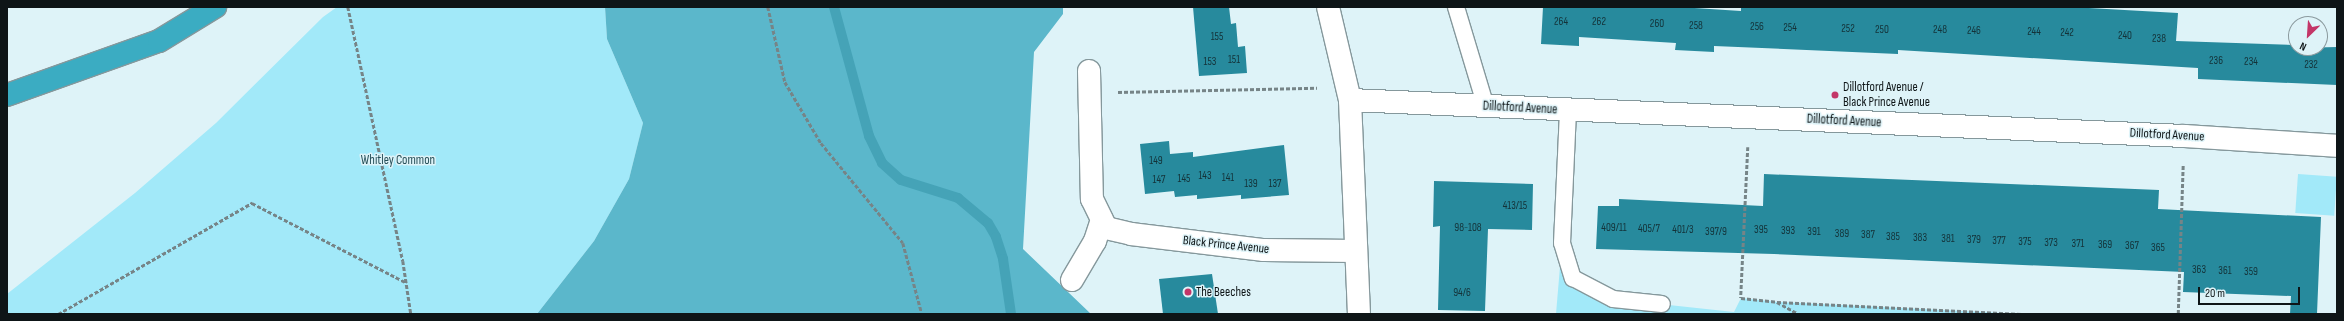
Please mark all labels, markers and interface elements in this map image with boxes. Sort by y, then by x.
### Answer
house number: 264 [1554,15,1568,29]
house number: 262 [1592,15,1606,29]
north arrow [2288,16,2328,56]
house number: 260 [1650,17,1664,31]
house number: 258 [1689,19,1703,33]
house number: 256 [1750,20,1764,34]
house number: 254 [1783,21,1797,35]
house number: 252 [1841,22,1855,36]
house number: 250 [1875,23,1889,37]
house number: 248 [1933,23,1947,37]
house number: 246 [1967,24,1981,38]
house number: 244 [2027,25,2041,39]
house number: 242 [2060,26,2074,40]
house number: 240 [2118,29,2132,43]
house number: 155 [1211,30,1223,44]
house number: 238 [2152,32,2166,46]
text: N [2298,39,2309,54]
house number: 151 [1228,53,1240,67]
house number: 236 [2209,54,2223,68]
house number: 153 [1204,55,1216,69]
house number: 234 [2244,55,2258,69]
house number: 232 [2304,58,2318,72]
place label: Dillotford Avenue / Black Prince Avenue [1843,80,1930,111]
marker: Dillotford Avenue / Black Prince Avenue [1830,90,1840,100]
street label: Dillotford Avenue [1482,98,1558,118]
street label: Dillotford Avenue [1806,111,1882,131]
street label: Dillotford Avenue [2129,125,2205,145]
park label: Whitley Common [361,152,435,168]
house number: 149 [1149,154,1163,168]
house number: 143 [1198,169,1212,183]
house number: 141 [1222,171,1234,185]
house number: 145 [1178,172,1190,186]
house number: 147 [1153,173,1165,187]
house number: 139 [1244,177,1258,191]
house number: 137 [1269,177,1281,191]
house number: 413/15 [1503,199,1527,213]
house number: 98-108 [1454,221,1482,235]
house number: 409/11 [1601,221,1627,235]
house number: 405/7 [1638,222,1660,236]
house number: 401/3 [1672,223,1694,237]
house number: 395 [1754,223,1768,237]
house number: 393 [1781,224,1795,238]
house number: 397/9 [1705,225,1727,239]
house number: 391 [1807,225,1821,239]
house number: 389 [1835,227,1849,241]
house number: 387 [1861,228,1875,242]
house number: 385 [1886,230,1900,244]
house number: 383 [1913,231,1927,245]
house number: 381 [1941,232,1955,246]
street label: Black Prince Avenue [1182,233,1270,257]
house number: 379 [1967,233,1981,247]
house number: 377 [1992,234,2006,248]
house number: 375 [2018,235,2032,249]
house number: 373 [2044,236,2058,250]
house number: 371 [2072,237,2084,251]
house number: 369 [2098,238,2112,252]
house number: 367 [2125,239,2139,253]
house number: 365 [2151,241,2165,255]
house number: 363 [2192,263,2206,277]
house number: 361 [2218,264,2232,278]
house number: 359 [2244,265,2258,279]
scale bar [2200,279,2302,305]
place label: The Beeches [1196,284,1251,300]
house number: 94/6 [1453,286,1471,300]
text: 20 m [2205,286,2225,301]
marker: The Beeches [1183,287,1193,297]

